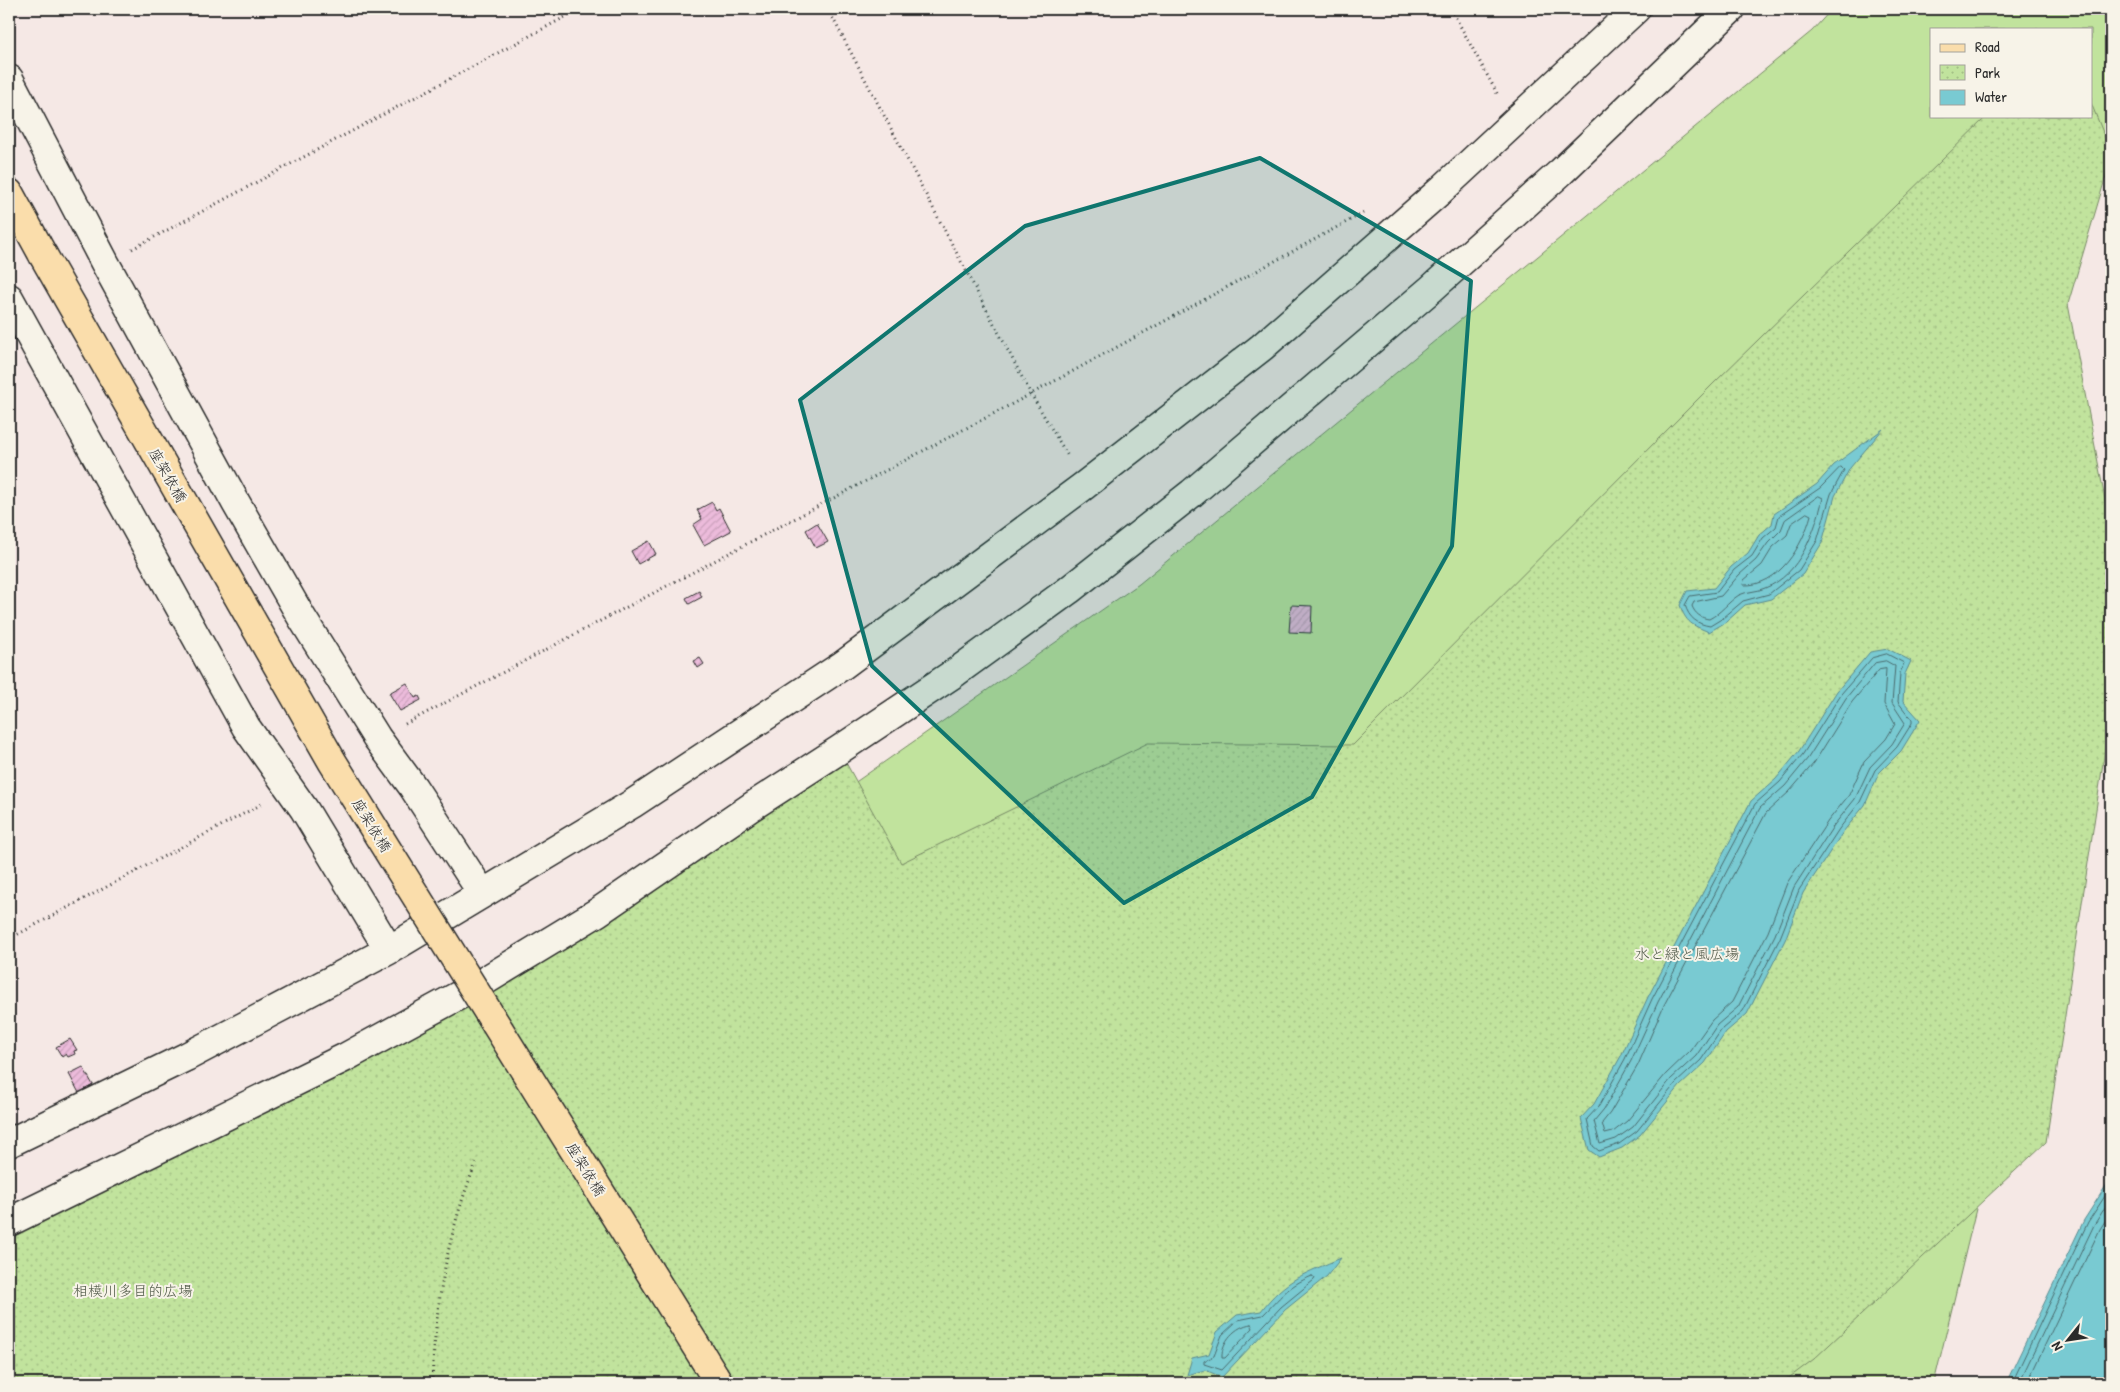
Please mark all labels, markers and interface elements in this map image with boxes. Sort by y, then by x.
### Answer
legend [1930,28,2092,118]
text: Road [1975,36,2000,57]
text: Park [1975,62,2000,83]
text: Water [1975,86,2007,107]
street label: 座架依橋 [144,444,192,506]
street label: 座架依橋 [347,794,397,856]
park label: 水と緑と風広場 [1634,943,1740,964]
street label: 座架依橋 [561,1138,611,1200]
park label: 相模川多目的広場 [73,1280,193,1301]
north arrow [2042,1314,2092,1364]
text: N [2046,1338,2066,1355]

